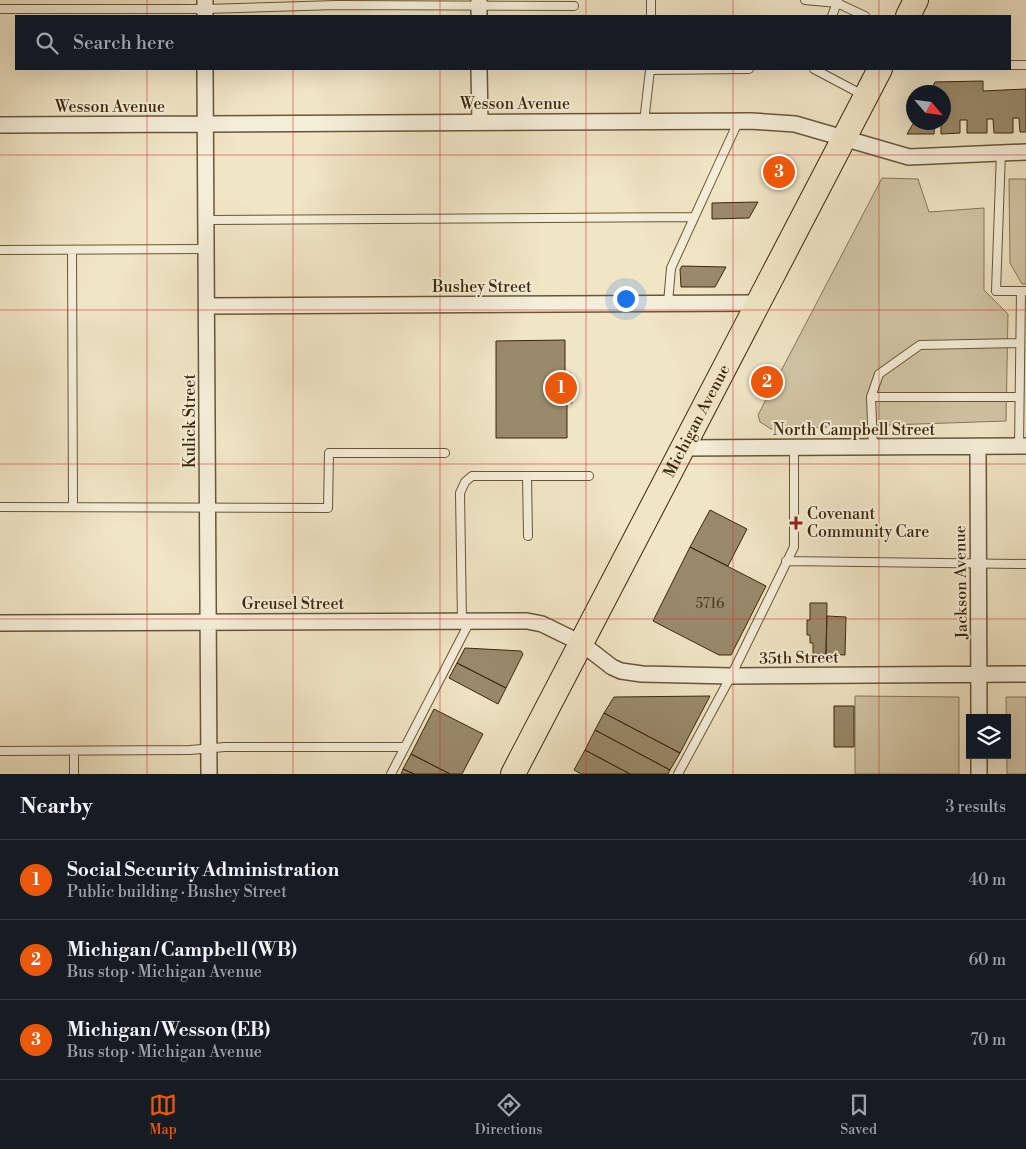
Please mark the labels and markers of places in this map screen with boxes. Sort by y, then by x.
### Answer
pin: 3 [763,153,795,191]
pin: 2 [751,363,783,401]
pin: 1 [545,369,577,407]
place label: Covenant Community Care [807,504,929,542]
marker: Covenant Community Care [789,516,803,530]

